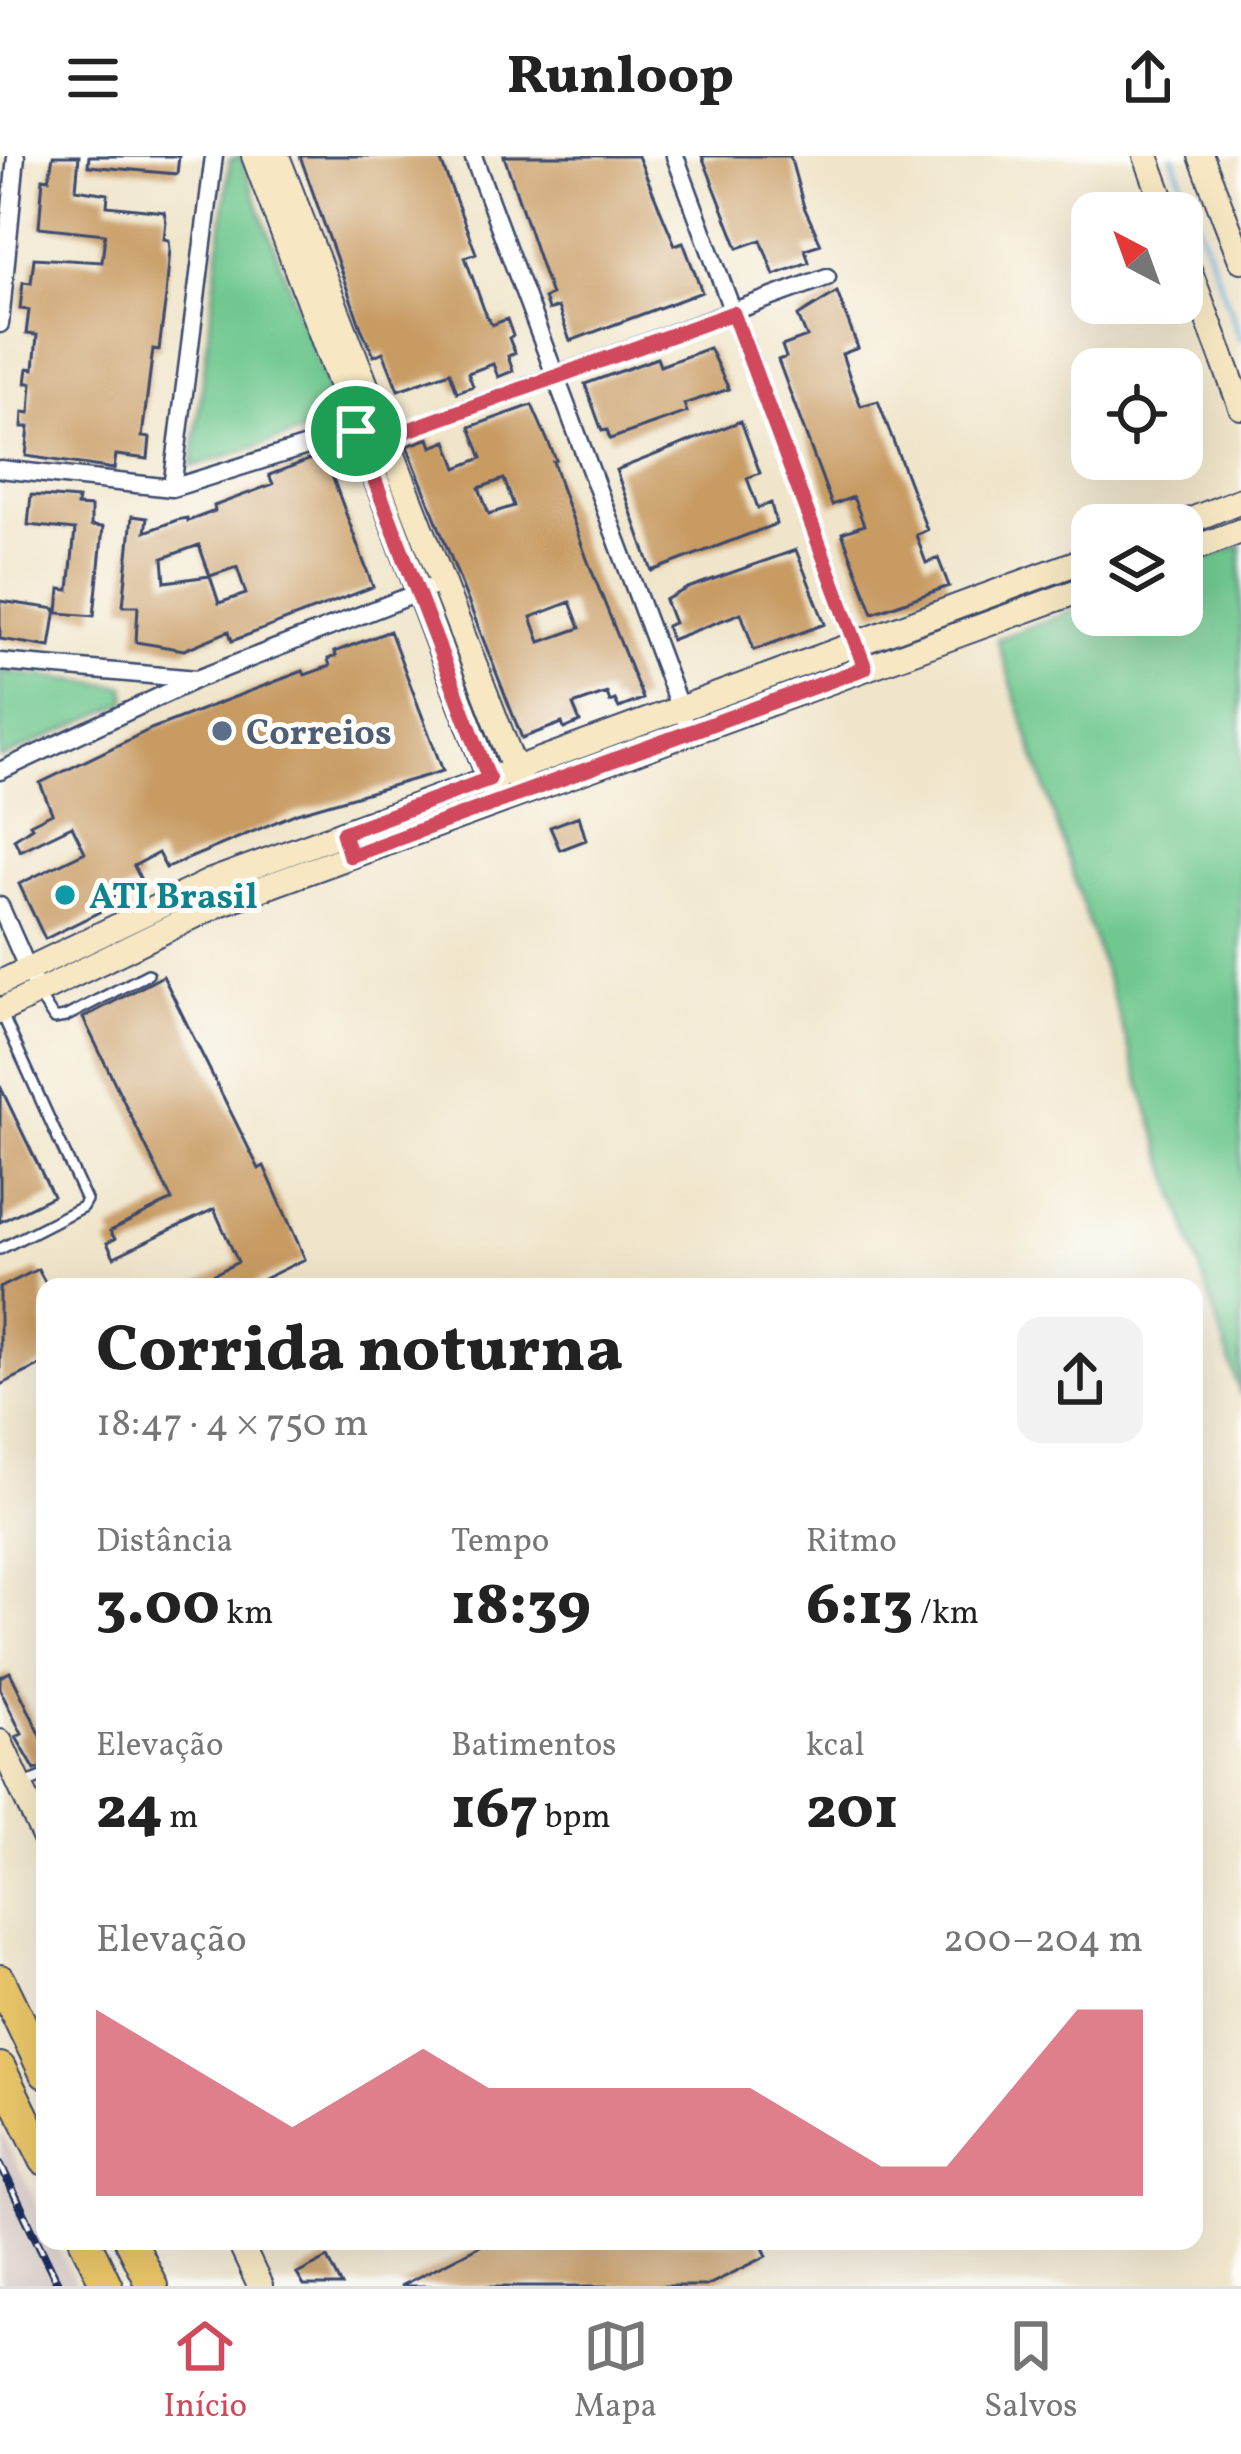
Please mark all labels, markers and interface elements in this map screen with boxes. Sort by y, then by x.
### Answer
text: Runloop [507,41,734,116]
icon: menu [60,45,126,111]
icon: share [1115,45,1181,111]
north arrow [1071,192,1203,324]
map controls [1071,192,1203,636]
button: locate [1071,348,1203,480]
pin [305,380,407,482]
icon: arrive [323,398,389,464]
button: layers [1071,504,1203,636]
place label: Correios [246,710,392,760]
marker: Correios [209,718,235,744]
place label: ATI Brasil [89,874,258,924]
marker: ATI Brasil [52,882,78,908]
text: Corrida noturna [96,1307,623,1399]
button: share [1017,1317,1143,1443]
text: 18:47 · 4 × 750 m [96,1398,369,1452]
text: Distância [96,1520,233,1566]
text: Tempo [451,1520,549,1566]
text: Ritmo [806,1520,897,1566]
text: 3.00 [96,1566,220,1649]
text: 18:39 [451,1566,591,1649]
text: 6:13 [806,1566,913,1649]
text: km [220,1592,274,1638]
text: /km [913,1592,979,1638]
text: Elevação [96,1724,224,1770]
text: Batimentos [451,1724,617,1770]
text: kcal [806,1724,865,1770]
text: 24 [96,1770,163,1853]
text: 167 [451,1770,538,1853]
text: 201 [806,1770,898,1853]
text: m [163,1796,198,1842]
text: bpm [538,1796,611,1842]
text: Elevação [96,1914,247,1968]
text: 200–204 m [943,1914,1143,1968]
tab: Início [164,2313,247,2431]
tab: Mapa [574,2313,657,2431]
tab: Salvos [984,2313,1077,2431]

